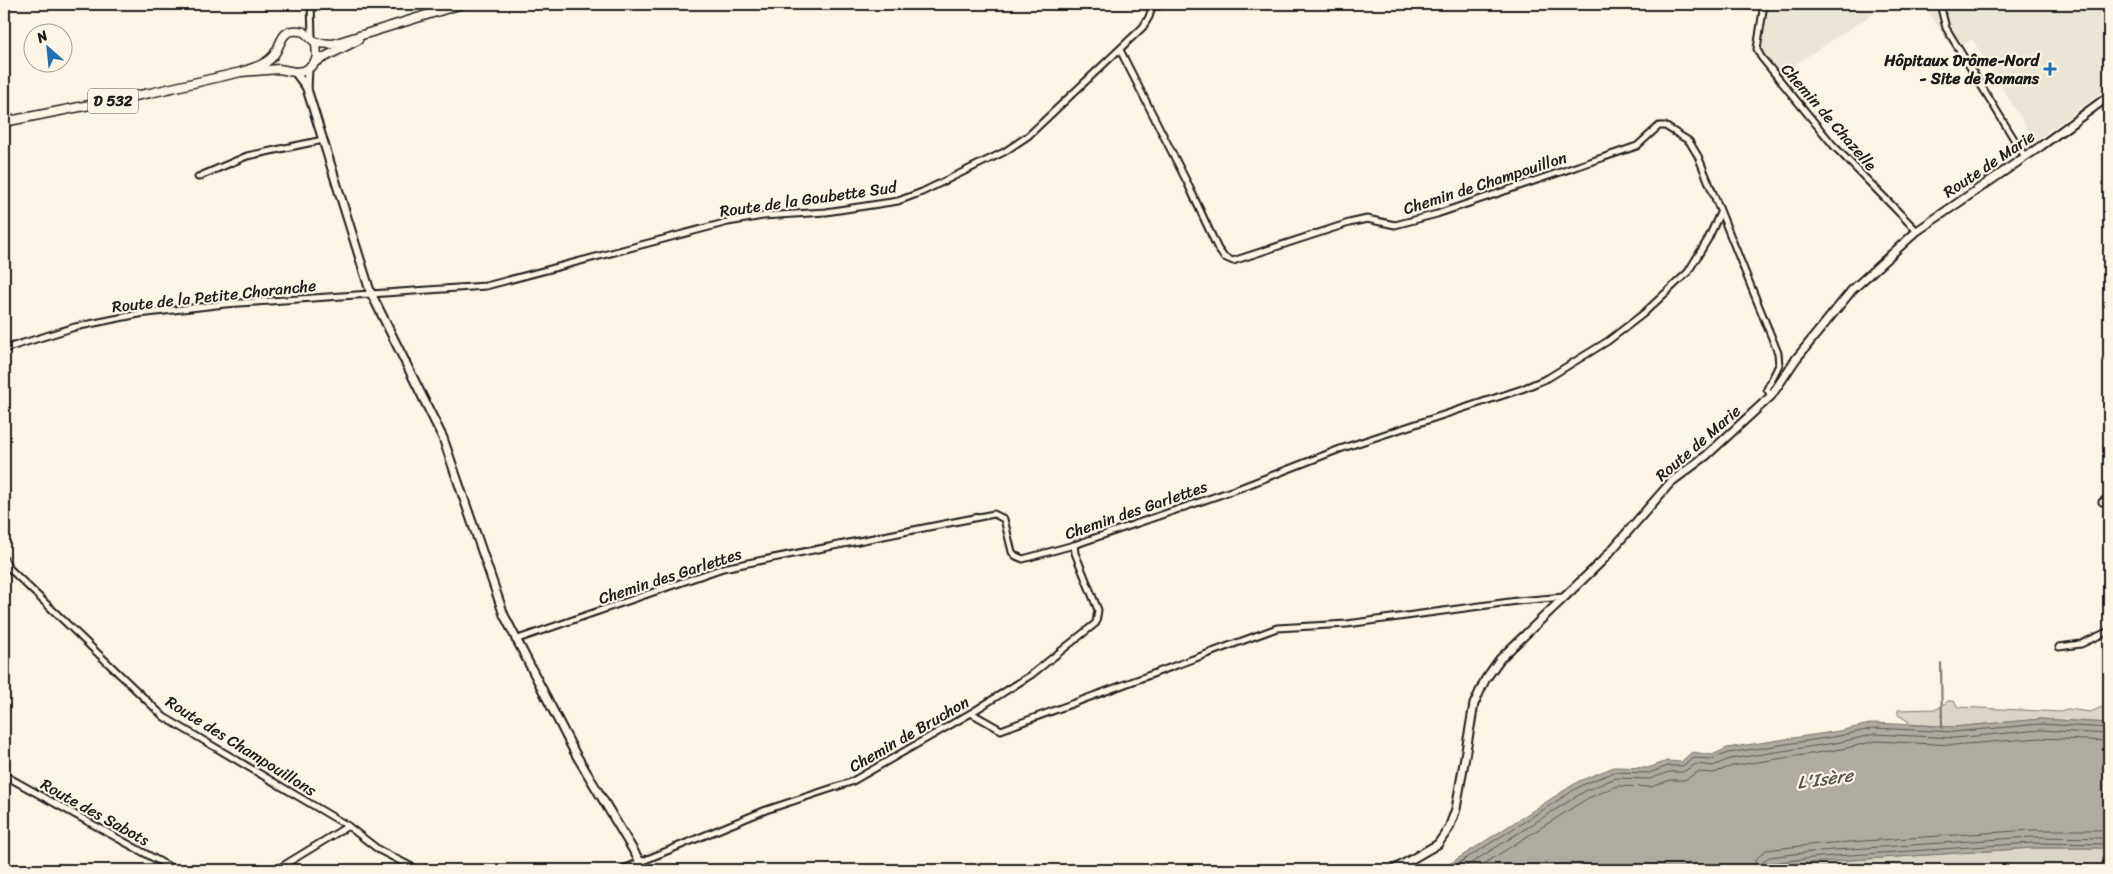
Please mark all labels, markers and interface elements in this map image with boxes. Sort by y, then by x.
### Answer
north arrow [22,22,72,72]
text: N [31,23,53,51]
place label: Hôpitaux Drôme-Nord - Site de Romans [1883,46,2041,93]
street label: Chemin de Chazelle [1774,56,1885,178]
marker: Hôpitaux Drôme-Nord - Site de Romans [2043,62,2057,76]
road number: D 532 [88,88,138,114]
street label: Route de Marie [1937,122,2041,206]
street label: Chemin de Champouillon [1399,143,1571,223]
street label: Route de la Goubette Sud [718,172,900,226]
street label: Route de la Petite Choranche [110,271,318,321]
street label: Route de Marie [1648,397,1748,489]
street label: Chemin des Garlettes [1061,472,1212,548]
street label: Chemin des Garlettes [594,539,746,613]
street label: Route des Champouillons [160,688,323,805]
street label: Chemin de Bruchon [843,688,975,780]
water label: L'Isère [1795,759,1857,799]
street label: Route des Sabots [35,770,155,854]

